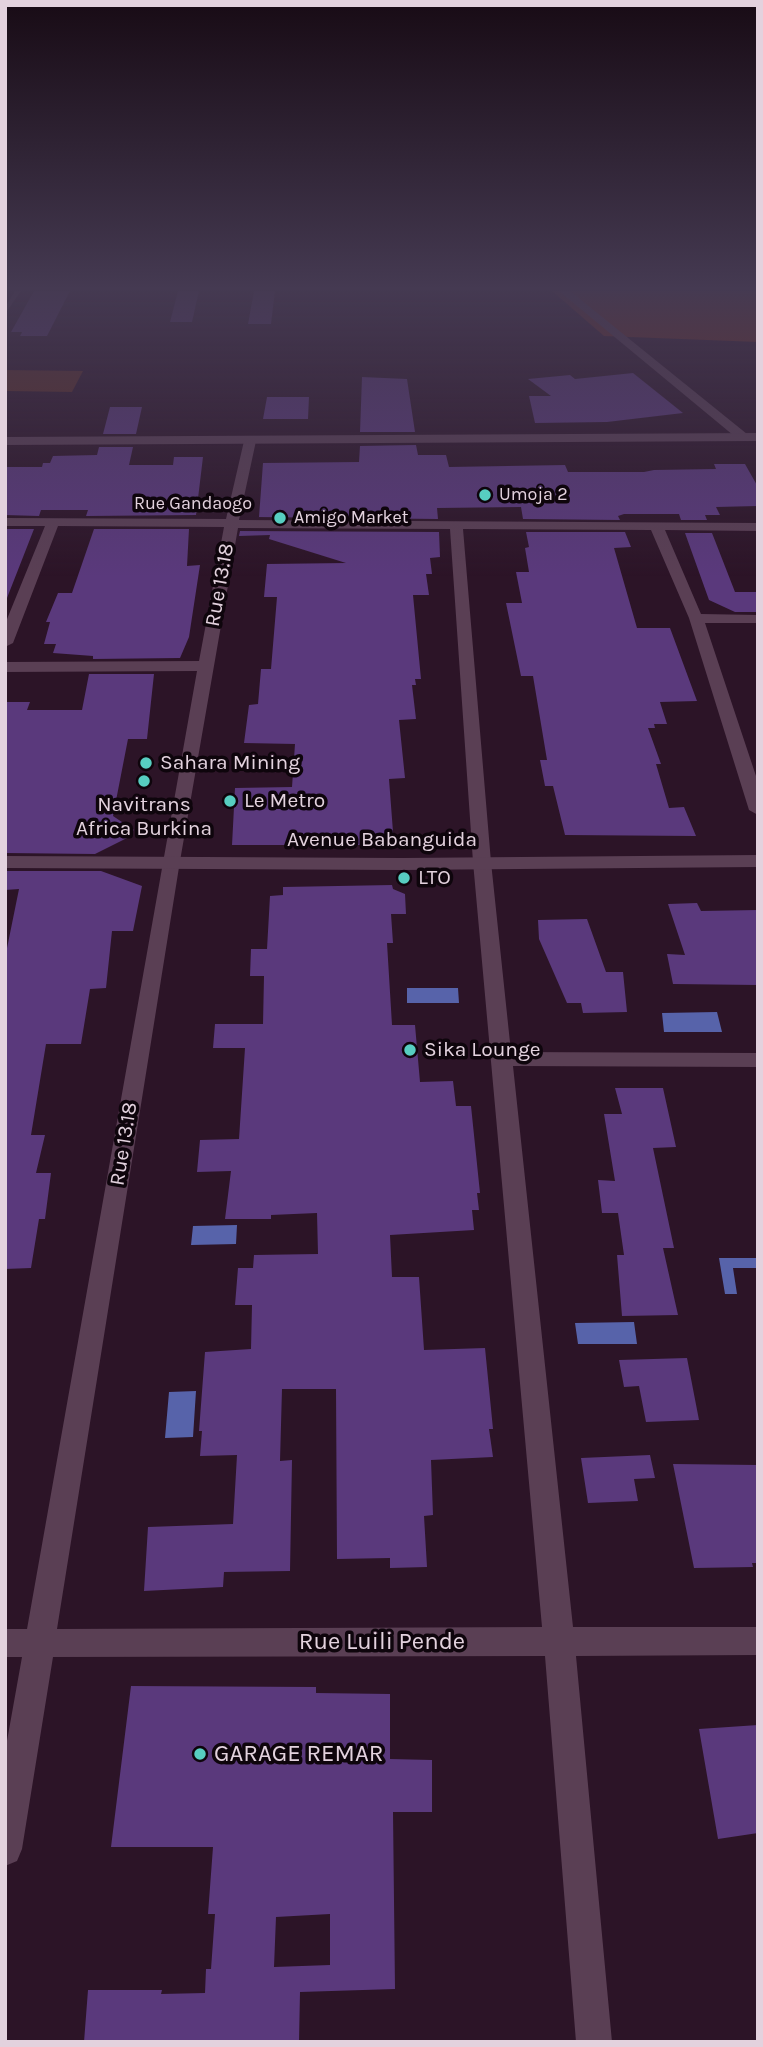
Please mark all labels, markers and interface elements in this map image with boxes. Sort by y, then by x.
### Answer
place label: Umoja 2 [499,484,568,506]
marker: Umoja 2 [477,487,493,503]
street label: Rue Gandaogo [134,493,252,515]
place label: Amigo Market [294,507,409,529]
marker: Amigo Market [272,510,288,526]
street label: Rue 13.18 [200,541,240,629]
place label: Sahara Mining [160,750,300,776]
marker: Sahara Mining [138,755,154,771]
marker: Navitrans Africa Burkina [136,773,152,789]
place label: Le Metro [244,788,325,814]
place label: Navitrans Africa Burkina [76,792,212,842]
marker: Le Metro [222,793,238,809]
street label: Avenue Babanguida [287,827,477,853]
place label: LTO [418,865,451,891]
marker: LTO [396,870,412,886]
place label: Sika Lounge [424,1037,541,1063]
marker: Sika Lounge [402,1042,418,1058]
street label: Rue 13.18 [105,1100,143,1188]
street label: Rue Luili Pende [299,1628,465,1656]
place label: GARAGE REMAR [214,1740,383,1768]
marker: GARAGE REMAR [192,1746,208,1762]

